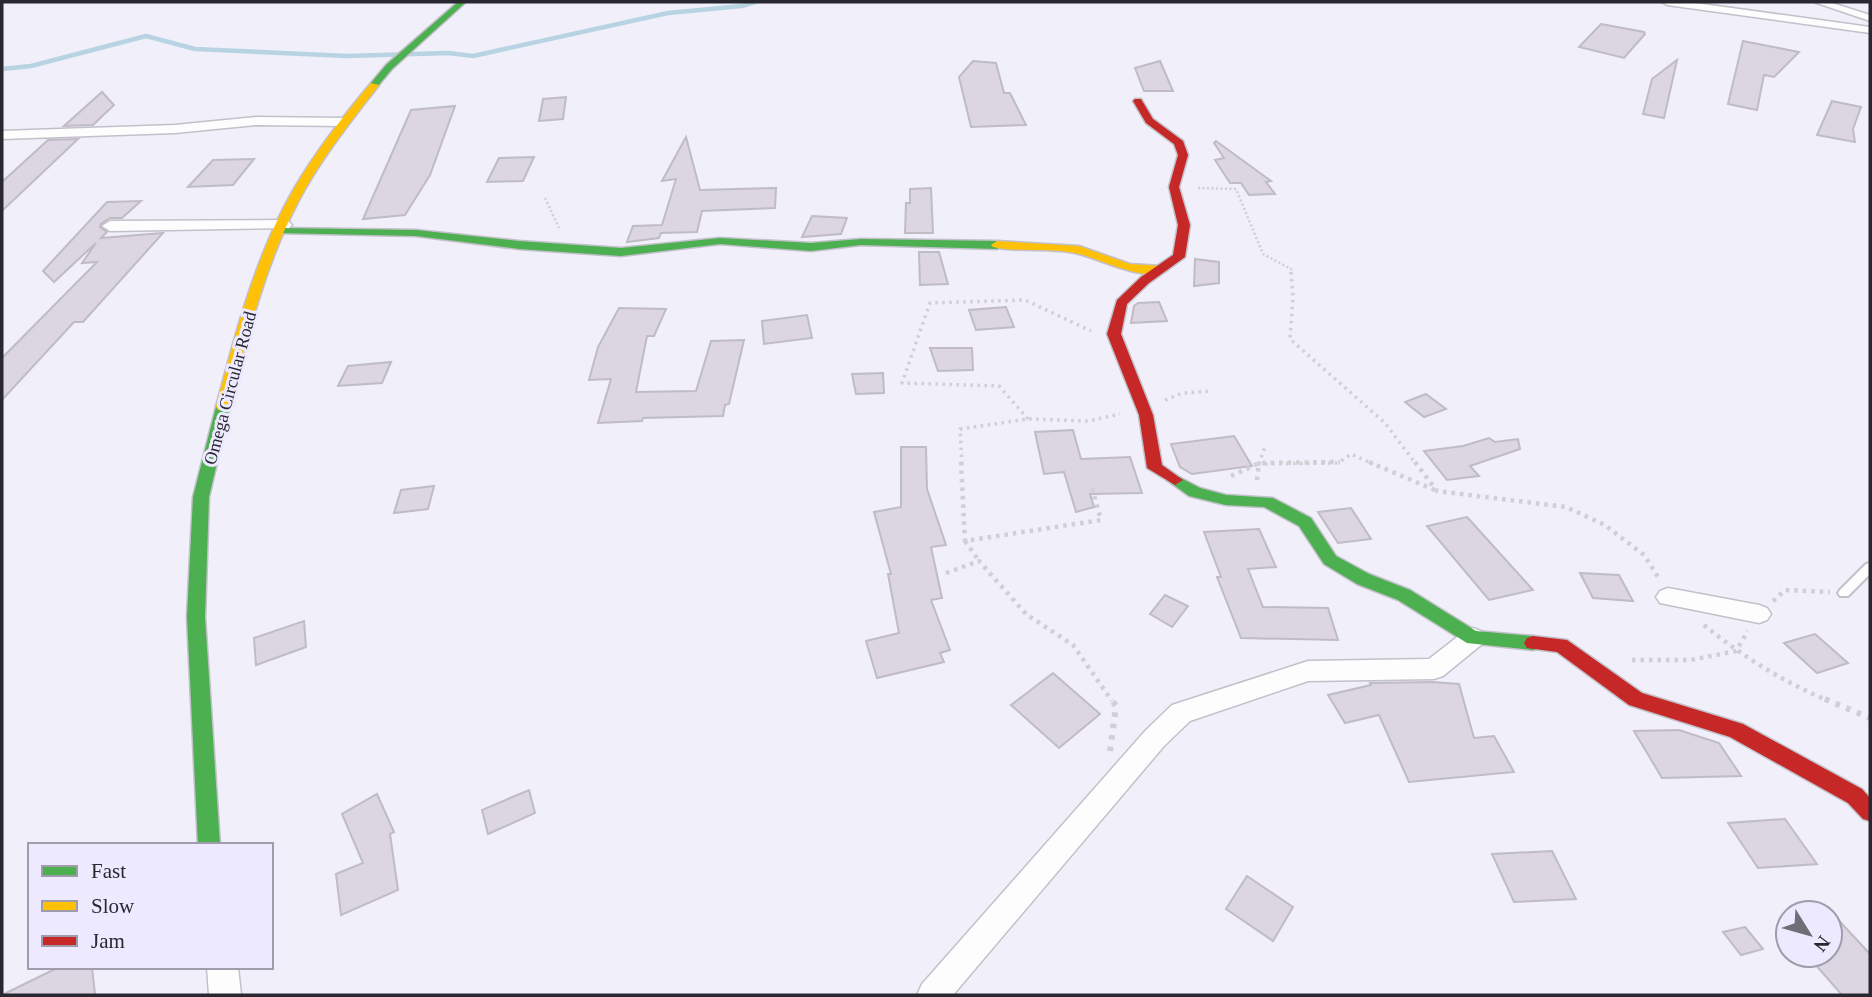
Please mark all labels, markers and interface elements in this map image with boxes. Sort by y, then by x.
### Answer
street label: Omega Circular Road [200,309,260,467]
legend [28,843,273,969]
text: Fast [91,859,126,883]
text: Slow [91,894,135,918]
north arrow [1774,899,1844,969]
text: Jam [91,929,125,953]
text: N [1809,932,1835,956]

